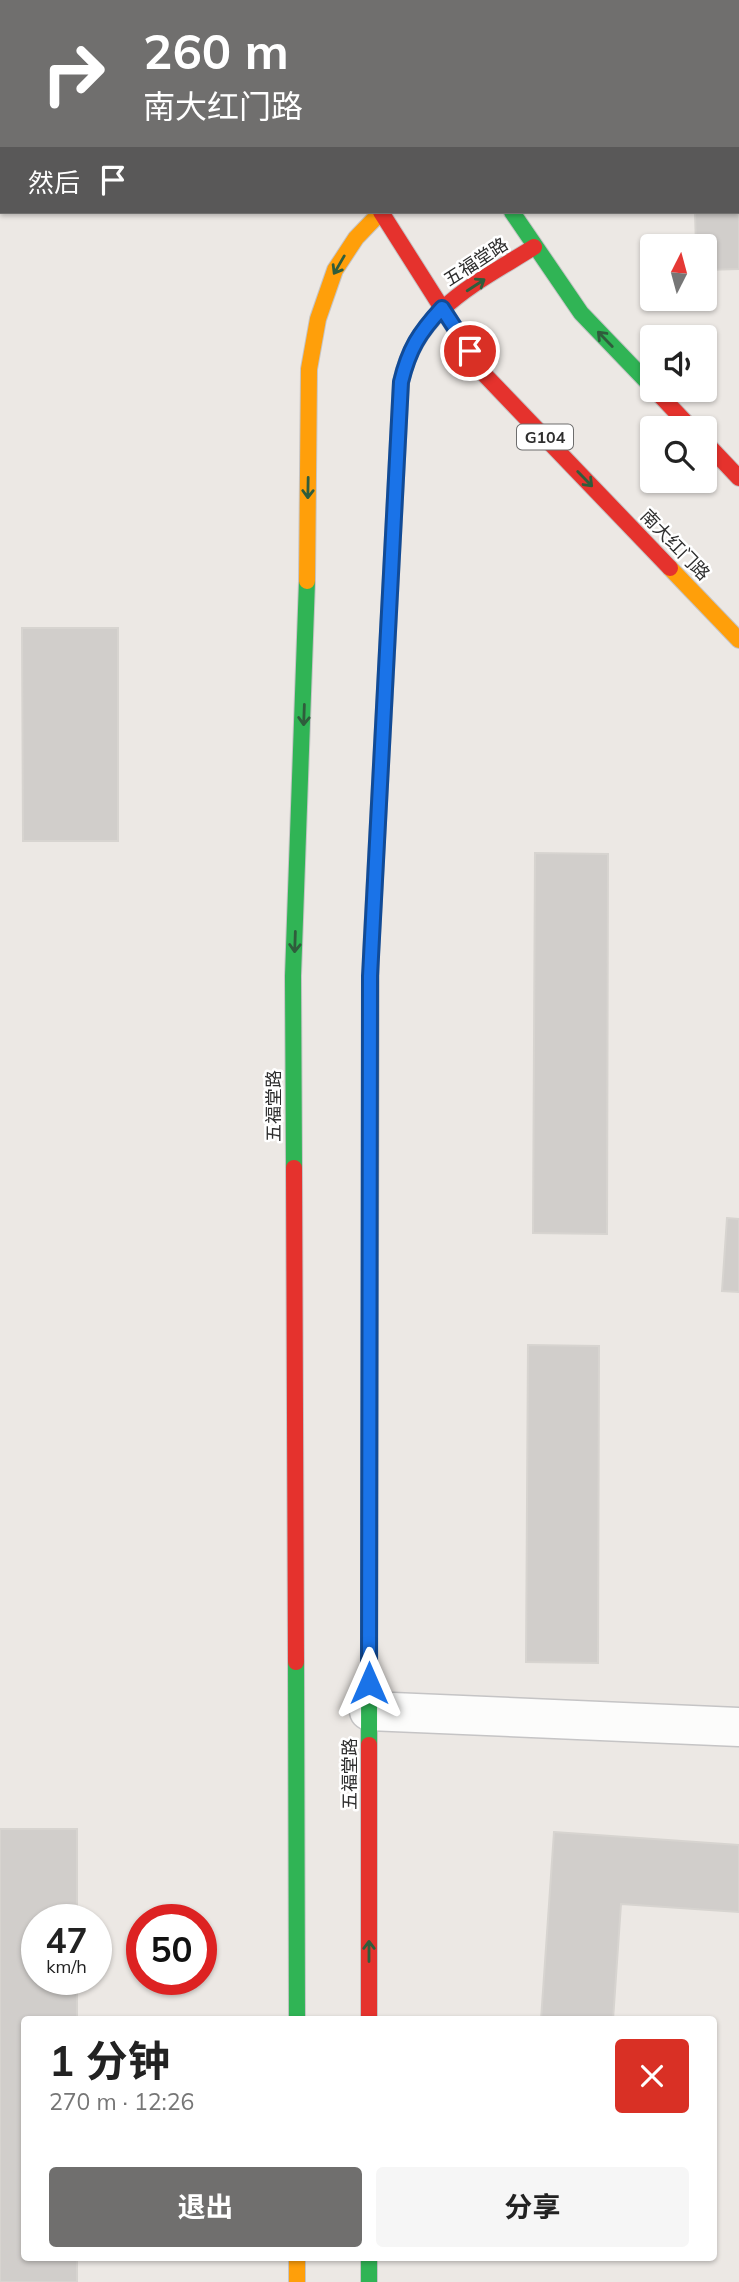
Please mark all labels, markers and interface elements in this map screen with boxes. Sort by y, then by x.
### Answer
text: 260 m [143,20,289,81]
icon: right [28,28,119,119]
text: 南大红门路 [143,86,303,126]
icon: arrive [94,161,132,199]
text: 然后 [28,166,80,199]
street label: 五福堂路 [439,232,512,291]
north arrow [640,234,718,312]
map controls [640,234,717,493]
one-way arrow [332,255,346,275]
one-way arrow [466,278,485,292]
pin [440,321,500,381]
button: sound [640,325,717,402]
one-way arrow [597,330,614,347]
icon: arrive [451,332,489,370]
button: search [640,416,717,493]
road number: G104 [517,424,573,450]
one-way arrow [576,470,593,487]
one-way arrow [301,476,314,499]
street label: 南大红门路 [636,504,715,585]
one-way arrow [297,703,310,726]
one-way arrow [288,931,301,954]
street label: 五福堂路 [262,1070,285,1142]
position arrow [332,1646,406,1720]
street label: 五福堂路 [338,1738,361,1810]
speed limit sign: 50 [126,1904,217,1995]
text: 47 [45,1918,88,1962]
one-way arrow [362,1940,376,1963]
text: km/h [46,1955,87,1978]
text: 1 分钟 [49,2034,170,2087]
button: close [615,2039,689,2113]
text: 270 m · 12:26 [49,2087,194,2116]
button: 退出 [49,2167,362,2247]
button: 分享 [376,2167,689,2247]

